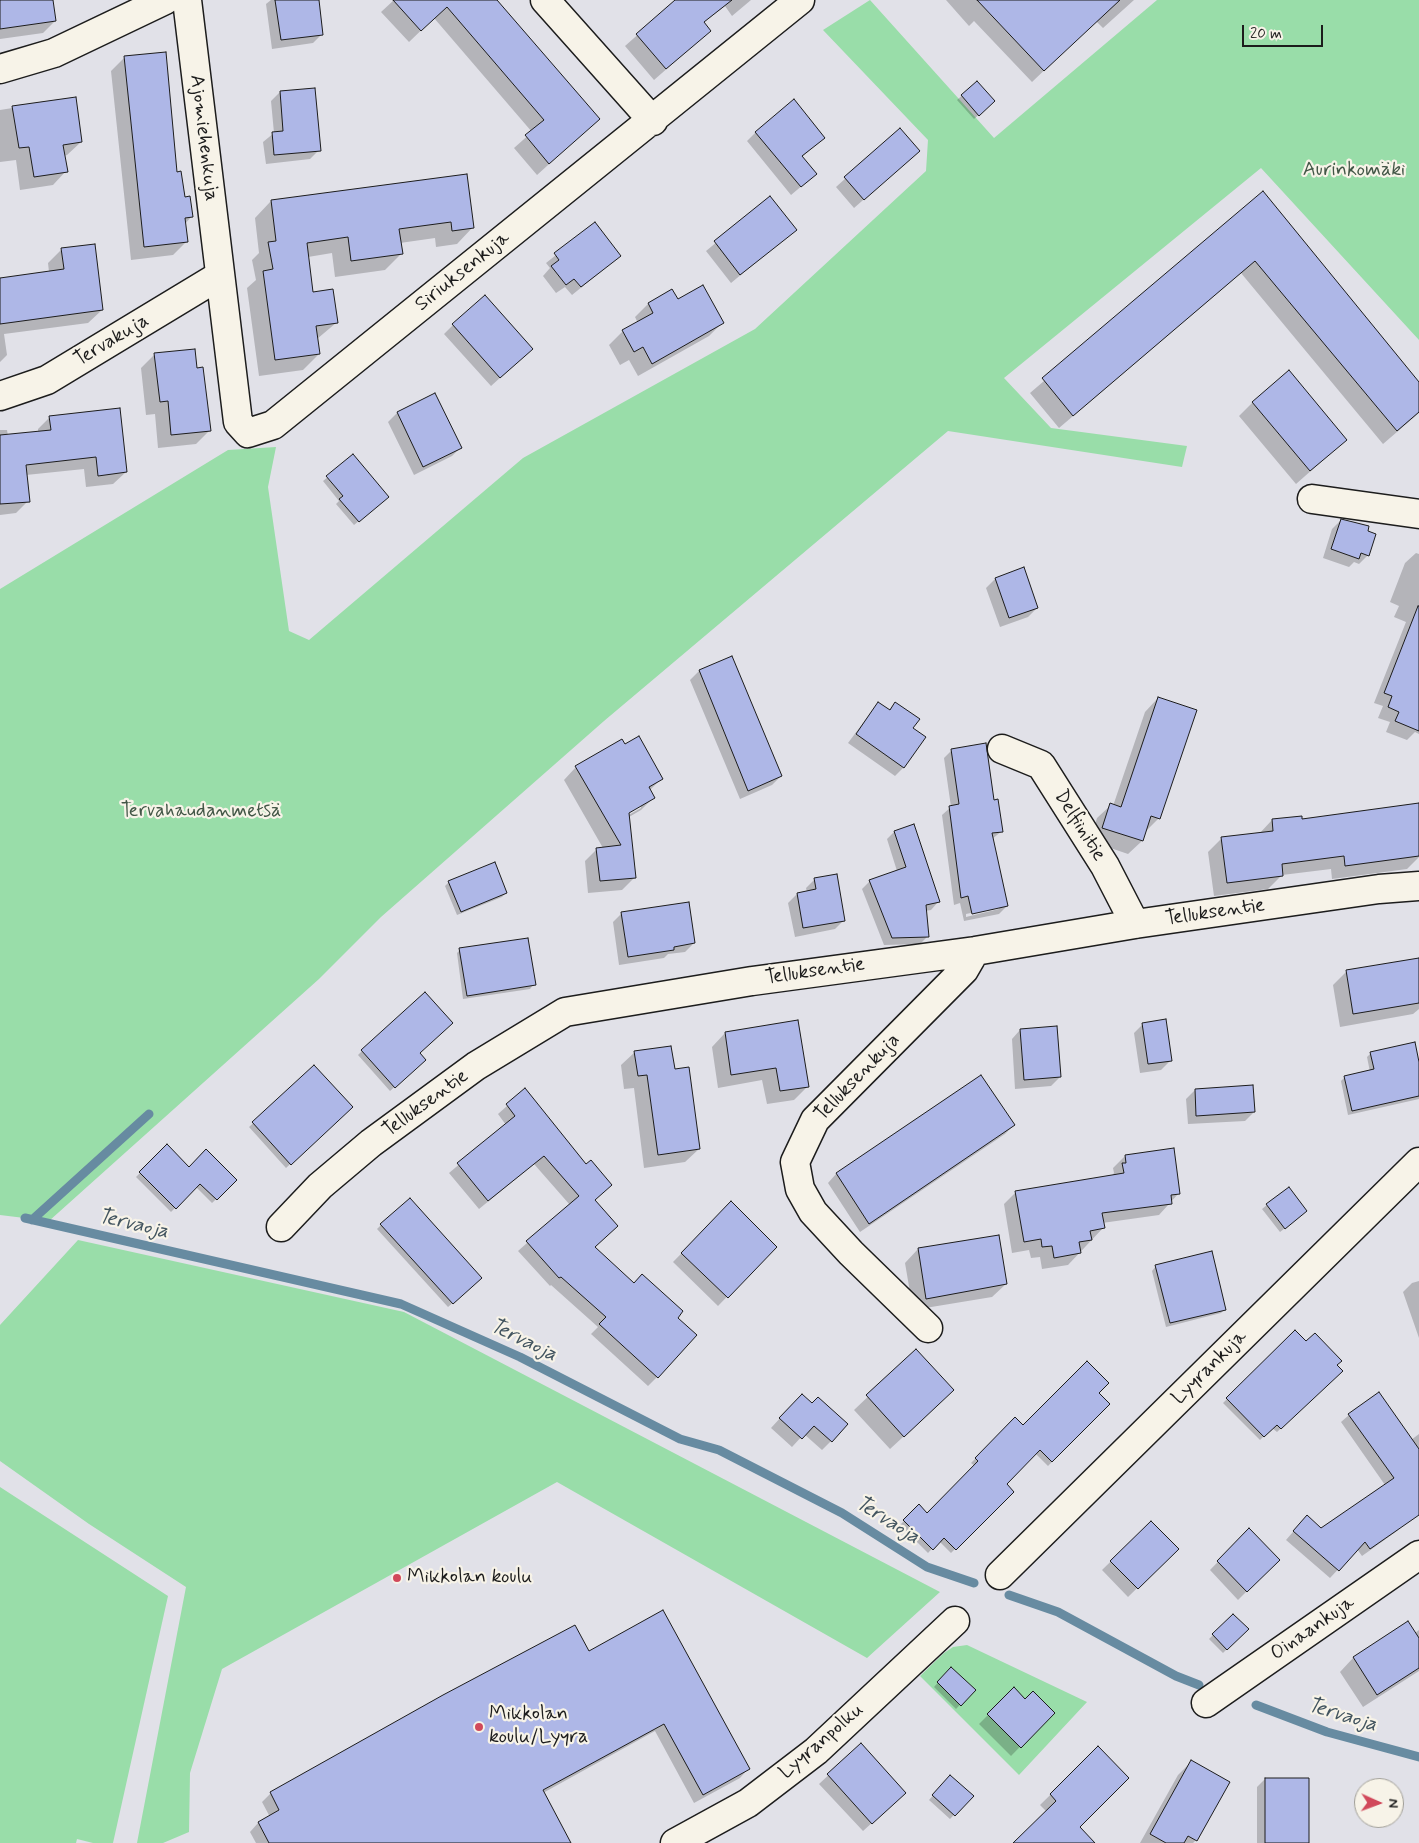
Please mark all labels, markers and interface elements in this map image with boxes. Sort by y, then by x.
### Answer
scale bar [1244,15,1325,47]
text: 20 m [1250,24,1282,44]
street label: Ajomiehenkuja [183,73,223,203]
park label: Aurinkomäki [1303,159,1405,183]
street label: Siriuksenkuja [411,227,515,317]
street label: Tervakuja [70,309,154,373]
street label: Delfiinitie [1048,786,1110,866]
park label: Tervahaudanmetsä [121,800,281,824]
street label: Telluksentie [1164,894,1266,932]
street label: Telluksentie [764,953,866,991]
street label: Telluksenkuja [810,1029,906,1127]
street label: Telluksentie [378,1065,474,1143]
water label: Tervaoja [95,1205,171,1245]
water label: Tervaoja [485,1314,561,1368]
street label: Lyyrankuja [1168,1326,1252,1410]
water label: Tervaoja [850,1491,924,1551]
place label: Mikkolan koulu [407,1566,532,1590]
marker: Mikkolan koulu [391,1572,403,1584]
street label: Oinaankuja [1266,1591,1360,1667]
water label: Tervaoja [1304,1693,1380,1739]
street label: Lyyranpolku [775,1699,869,1785]
place label: Mikkolan koulu/Lyyra [489,1703,588,1750]
marker: Mikkolan koulu/Lyyra [473,1721,485,1733]
north arrow [1354,1778,1404,1828]
text: N [1384,1799,1402,1808]

